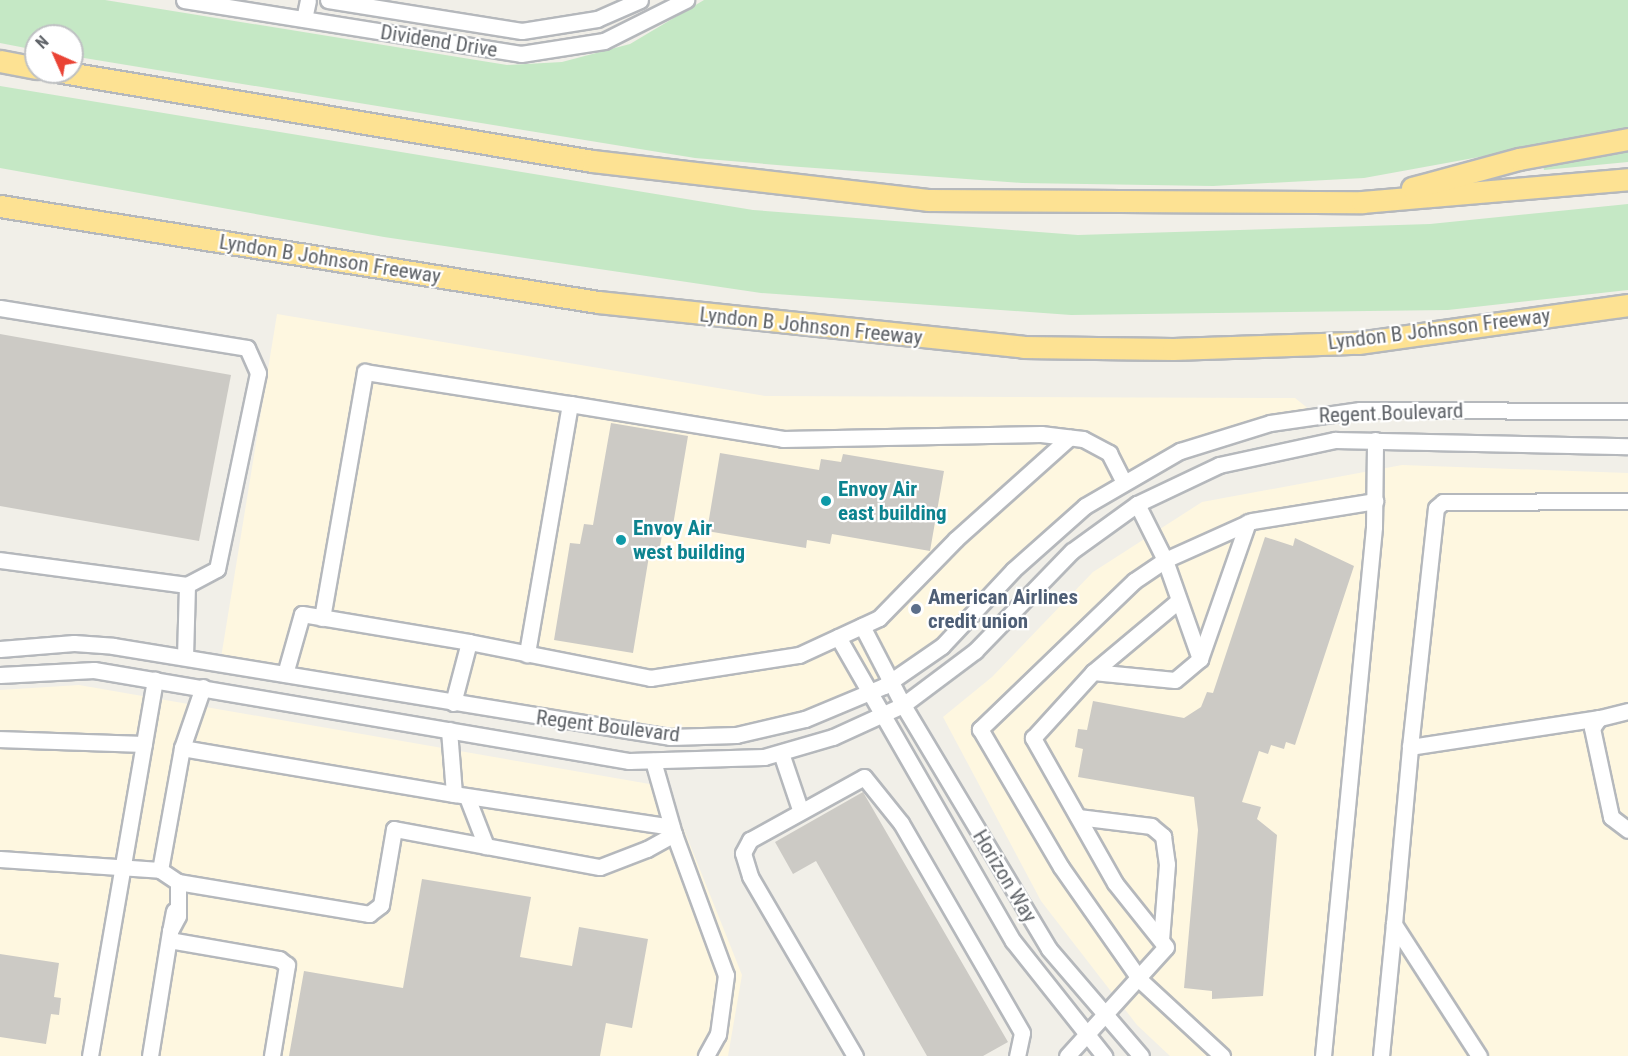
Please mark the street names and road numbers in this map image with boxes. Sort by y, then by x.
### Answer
street label: Dividend Drive [379,19,499,63]
street label: Lyndon B Johnson Freeway [217,229,443,289]
street label: Lyndon B Johnson Freeway [698,302,924,350]
street label: Lyndon B Johnson Freeway [1326,303,1552,355]
street label: Regent Boulevard [1318,398,1464,428]
street label: Regent Boulevard [535,705,681,747]
street label: Horizon Way [968,825,1042,927]

